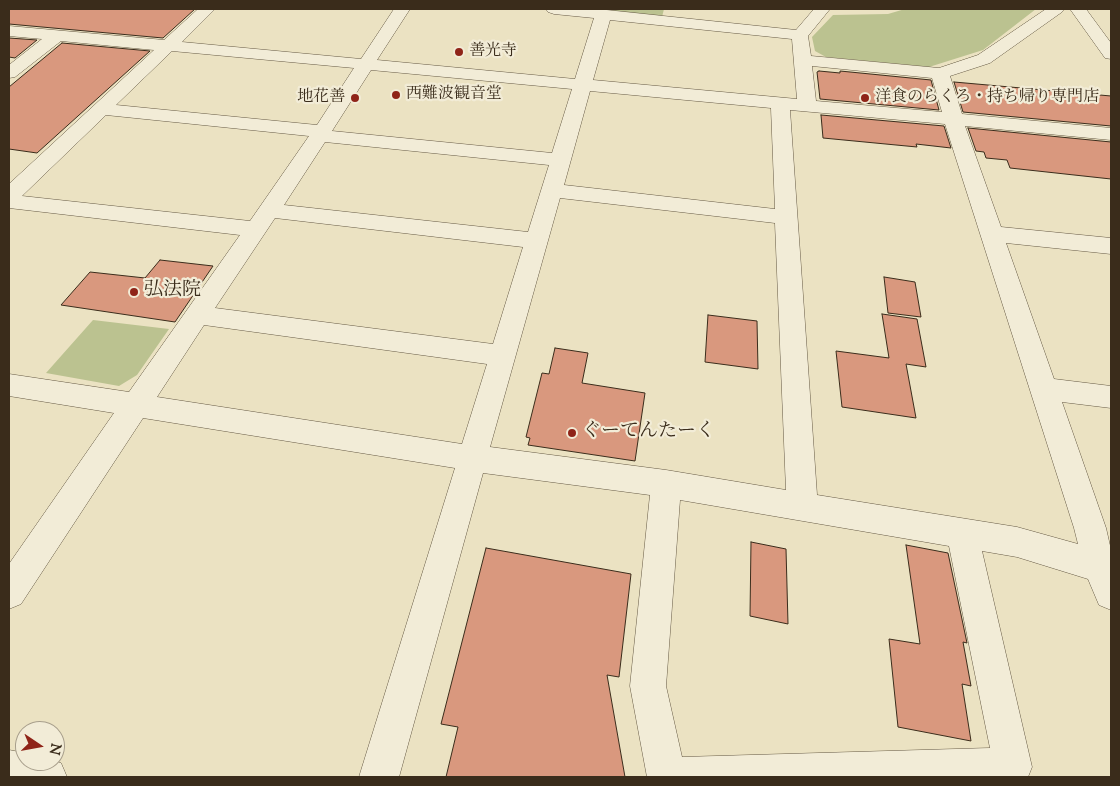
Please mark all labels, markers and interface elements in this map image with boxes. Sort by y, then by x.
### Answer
place label: 善光寺 [469,42,517,62]
marker: 善光寺 [453,46,465,58]
place label: 西難波観音堂 [406,85,502,105]
place label: 地花善 [297,88,345,108]
place label: 洋食のらくろ・持ち帰り専門店 [875,88,1099,108]
marker: 西難波観音堂 [390,89,402,101]
marker: 地花善 [349,92,361,104]
marker: 洋食のらくろ・持ち帰り専門店 [859,92,871,104]
place label: 弘法院 [144,281,201,303]
marker: 弘法院 [128,286,140,298]
place label: ぐーてんたーく [582,422,715,444]
marker: ぐーてんたーく [566,427,578,439]
north arrow [15,721,65,771]
text: N [43,741,65,756]

